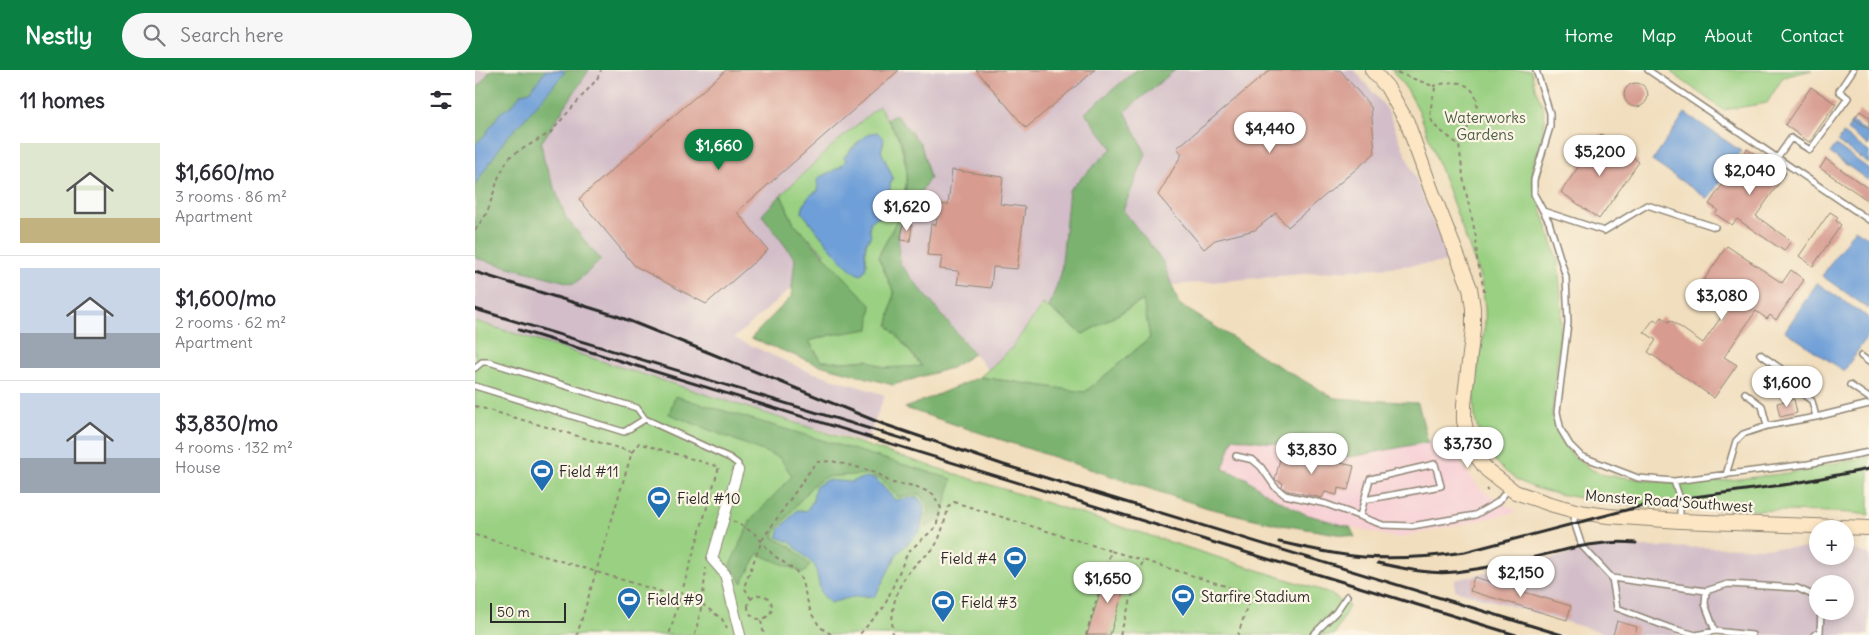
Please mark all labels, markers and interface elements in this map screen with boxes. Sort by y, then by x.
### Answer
search box [122,13,472,58]
text: Nestly [25,20,92,50]
icon: search [140,21,168,49]
text: Search here [180,23,283,47]
text: Home [1565,24,1613,47]
text: Map [1641,24,1676,47]
text: About [1704,24,1752,47]
text: Contact [1780,24,1844,47]
icon: filters [427,86,455,114]
text: 11 homes [20,87,105,114]
park label: Waterworks Gardens [1444,108,1526,144]
pin: $4,440 [1229,112,1311,154]
text: $4,440 [1245,118,1295,138]
pin: $1,660 [678,128,760,171]
pin: $5,200 [1559,134,1641,177]
text: $1,660 [695,135,743,155]
text: $5,200 [1574,141,1626,161]
pin: $2,040 [1709,154,1791,196]
text: $1,660/mo [175,159,274,186]
text: $2,040 [1724,160,1776,180]
icon: home [60,163,120,223]
text: 3 rooms · 86 m² [175,186,287,206]
pin: $1,620 [866,190,948,232]
text: $1,620 [884,196,930,216]
text: Apartment [175,206,253,226]
pin: $3,080 [1681,278,1763,321]
text: $1,600/mo [175,285,276,312]
text: $3,080 [1696,285,1748,305]
icon: home [60,288,120,348]
text: 2 rooms · 62 m² [175,312,286,332]
text: Apartment [175,332,253,352]
pin: $1,600 [1746,366,1828,408]
text: $1,600 [1763,372,1811,392]
text: $3,830/mo [175,410,278,437]
icon: home [60,413,120,473]
pin: $3,730 [1427,426,1509,469]
pin: $3,830 [1271,432,1353,475]
text: $3,730 [1444,433,1492,453]
text: 4 rooms · 132 m² [175,437,293,457]
text: $3,830 [1287,439,1337,459]
text: House [175,457,221,477]
sports icon: Field #11 [529,458,555,492]
place label: Field #11 [559,462,619,481]
sports icon: Field #10 [646,485,672,519]
street label: Monster Road Southwest [1584,486,1754,516]
place label: Field #10 [677,489,741,508]
map controls [1809,520,1854,620]
button: + [1809,520,1854,565]
sports icon: Field #4 [1002,545,1028,579]
place label: Field #4 [941,549,997,568]
pin: $2,150 [1480,556,1562,598]
pin: $1,650 [1067,562,1149,604]
text: $2,150 [1498,562,1544,582]
text: $1,650 [1084,568,1132,588]
button: − [1809,575,1854,620]
sports icon: Starfire Stadium [1170,583,1196,617]
sports icon: Field #9 [616,586,642,620]
place label: Starfire Stadium [1201,587,1310,606]
sports icon: Field #3 [930,589,956,623]
place label: Field #9 [647,590,703,609]
place label: Field #3 [961,593,1017,612]
scale bar [490,600,566,623]
text: 50 m [497,603,530,621]

